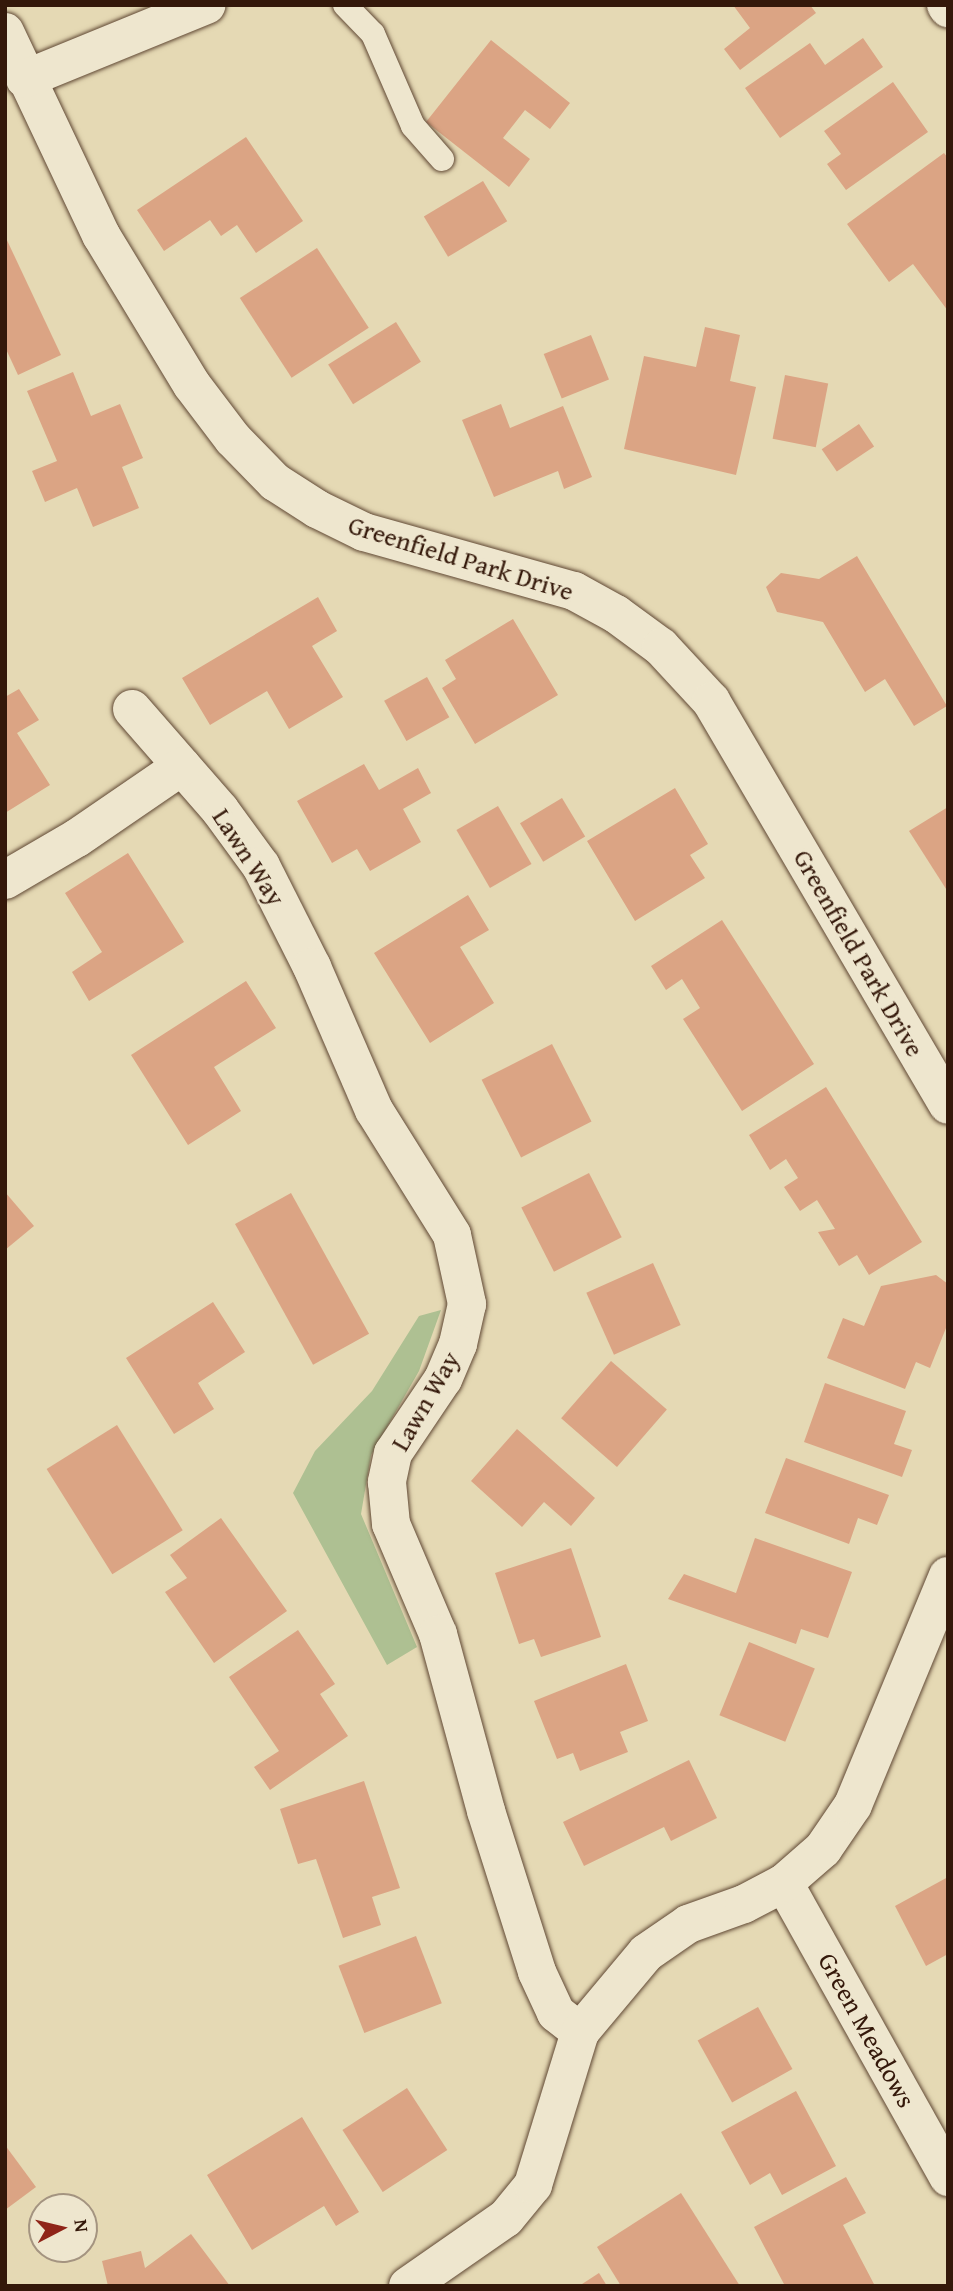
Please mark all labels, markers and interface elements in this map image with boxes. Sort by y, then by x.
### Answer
street label: Greenfield Park Drive [345,509,577,607]
street label: Lawn Way [206,803,292,911]
street label: Greenfield Park Drive [787,844,931,1062]
street label: Lawn Way [384,1346,466,1456]
street label: Green Meadows [812,1947,922,2113]
north arrow [28,2193,98,2263]
text: N [67,2218,97,2234]

